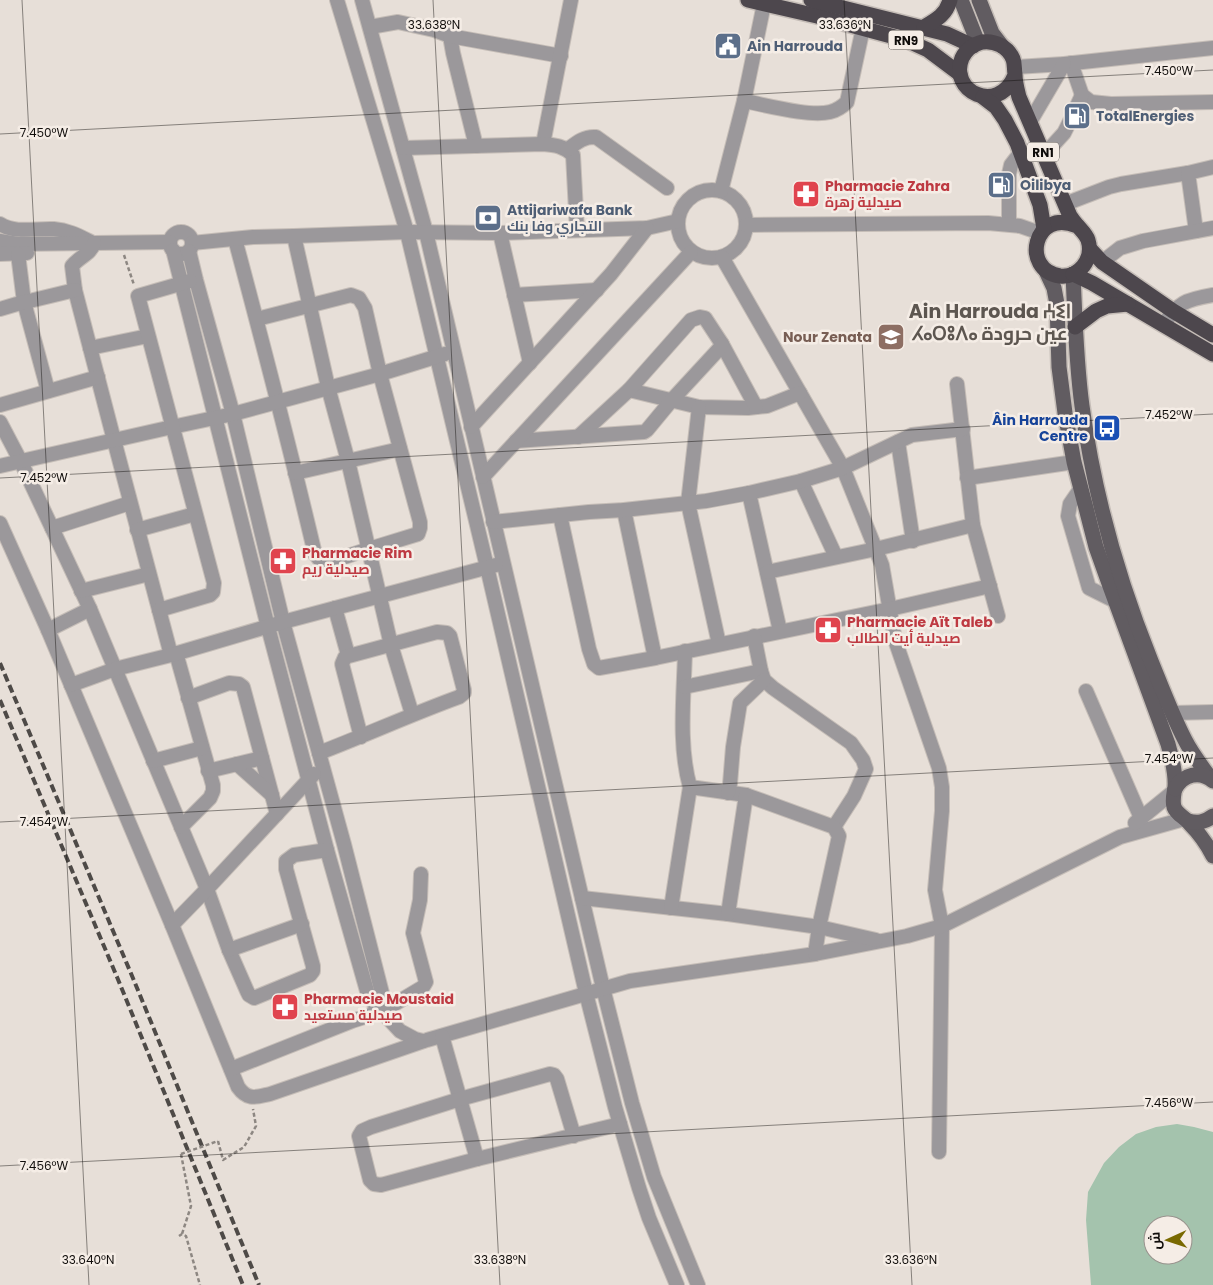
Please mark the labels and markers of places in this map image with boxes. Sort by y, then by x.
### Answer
public building icon: Ain Harrouda [713,31,743,61]
place label: Ain Harrouda [747,36,843,56]
fuel station icon: TotalEnergies [1062,101,1092,131]
place label: TotalEnergies [1096,106,1194,126]
fuel station icon: Oilibya [986,170,1016,200]
place label: Oilibya [1020,175,1071,195]
place label: Pharmacie Zahra صيدلية زهرة [825,176,950,212]
pharmacy icon: Pharmacie Zahra صيدلية زهرة [791,179,821,209]
place label: Attijariwafa Bank التجاري وفا بنك [507,200,633,237]
bank icon: Attijariwafa Bank التجاري وفا بنك [473,203,503,233]
school or university icon: Nour Zenata [876,322,906,352]
place label: Nour Zenata [783,327,872,347]
place label: Âin Harrouda Centre [992,410,1088,446]
bus stop icon: Âin Harrouda Centre [1092,413,1122,443]
place label: Pharmacie Rim صيدلية ريم [302,543,412,579]
pharmacy icon: Pharmacie Rim صيدلية ريم [268,546,298,576]
place label: Pharmacie Aït Taleb صيدلية أيت الطالب [847,612,993,648]
pharmacy icon: Pharmacie Aït Taleb صيدلية أيت الطالب [813,615,843,645]
place label: Pharmacie Moustaid صيدلية مستعيد [304,989,454,1025]
pharmacy icon: Pharmacie Moustaid صيدلية مستعيد [270,992,300,1022]

